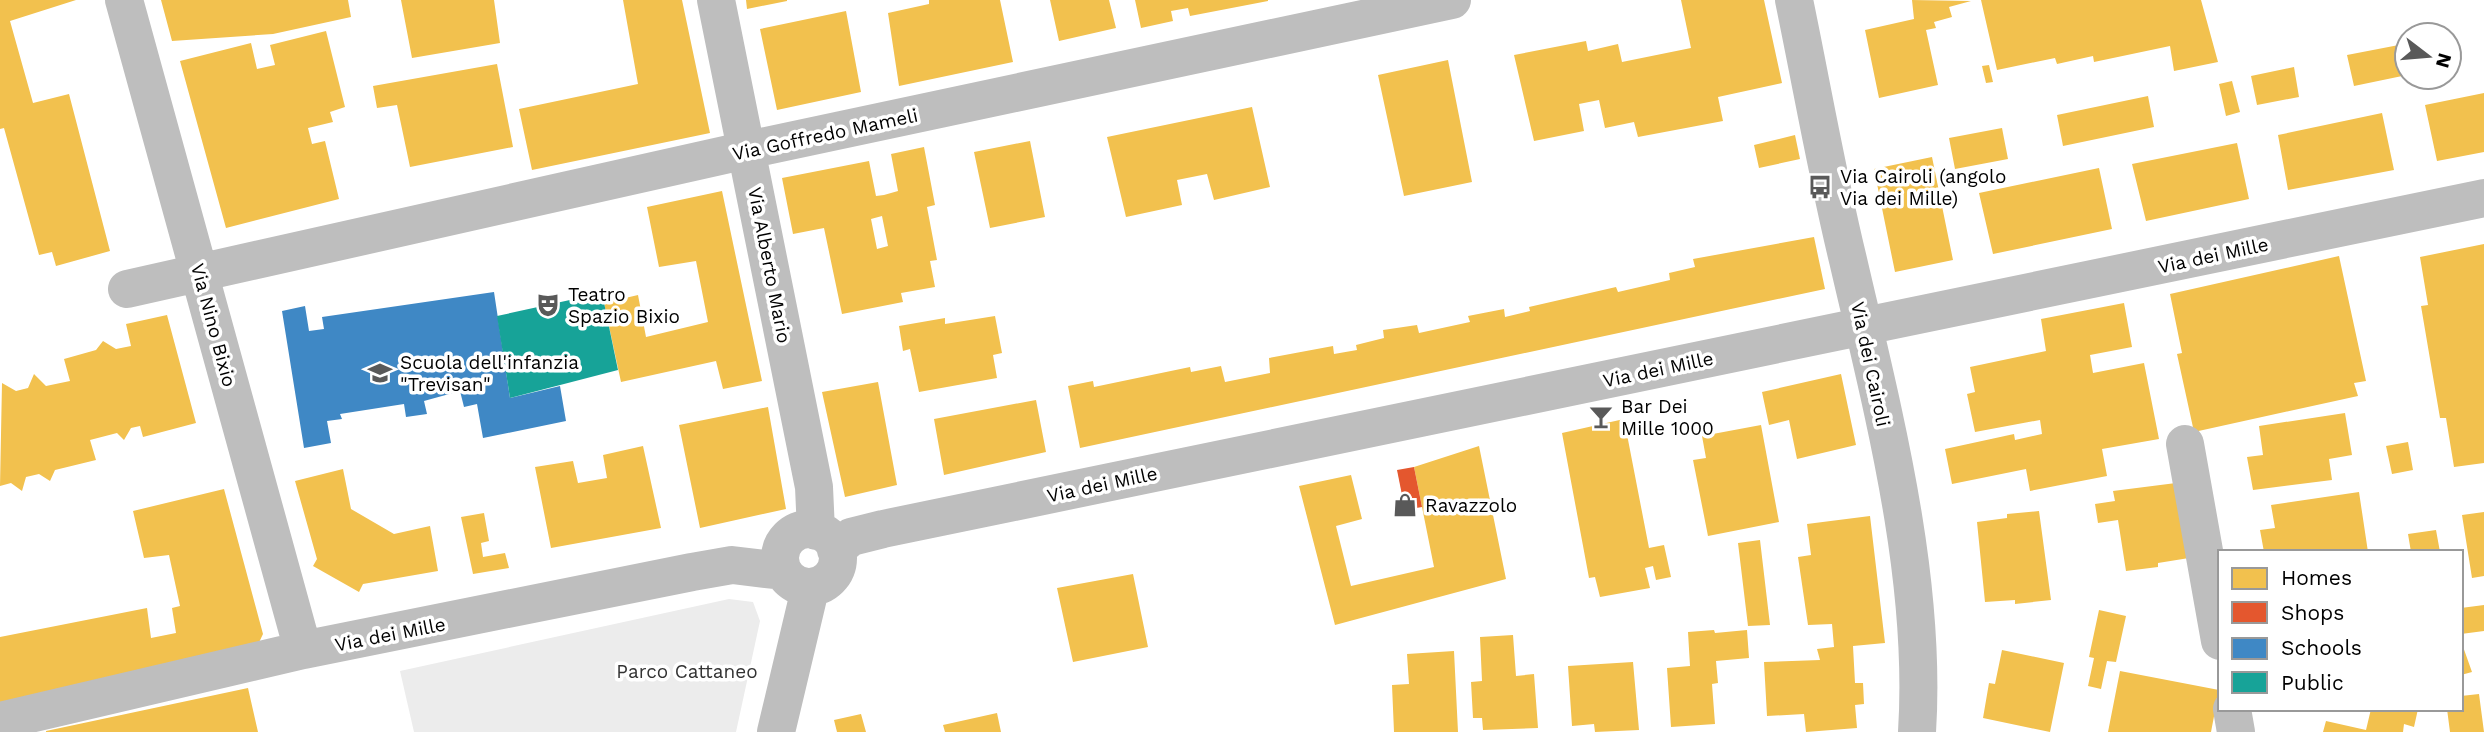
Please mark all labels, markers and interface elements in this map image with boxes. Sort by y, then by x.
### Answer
north arrow [2393,21,2463,91]
text: N [2431,51,2457,70]
street label: Via Goffredo Mameli [730,104,920,165]
place label: Via Cairoli (angolo Via dei Mille) [1840,165,2006,210]
bus stop icon: Via Cairoli (angolo Via dei Mille) [1806,173,1834,201]
street label: Via Alberto Mario [743,185,796,345]
street label: Via dei Mille [2156,233,2270,278]
street label: Via Nino Bixio [186,261,241,389]
place label: Teatro Spazio Bixio [568,283,680,328]
theatre icon: Teatro Spazio Bixio [534,291,562,319]
street label: Via dei Cairoli [1846,300,1895,429]
street label: Via dei Mille [1601,347,1715,392]
place label: Scuola dell'infanzia "Trevisan" [400,351,579,396]
school or university icon: Scuola dell'infanzia "Trevisan" [366,359,394,387]
place label: Bar Dei Mille 1000 [1621,395,1714,440]
bar icon: Bar Dei Mille 1000 [1587,403,1615,431]
street label: Via dei Mille [1045,462,1159,507]
shop icon: Ravazzolo [1391,491,1419,519]
place label: Ravazzolo [1425,494,1517,517]
legend [2218,550,2463,711]
text: Homes [2281,565,2352,590]
text: Shops [2281,600,2344,625]
street label: Via dei Mille [333,612,447,657]
text: Schools [2281,635,2362,660]
park label: Parco Cattaneo [616,660,758,683]
text: Public [2281,670,2344,695]

